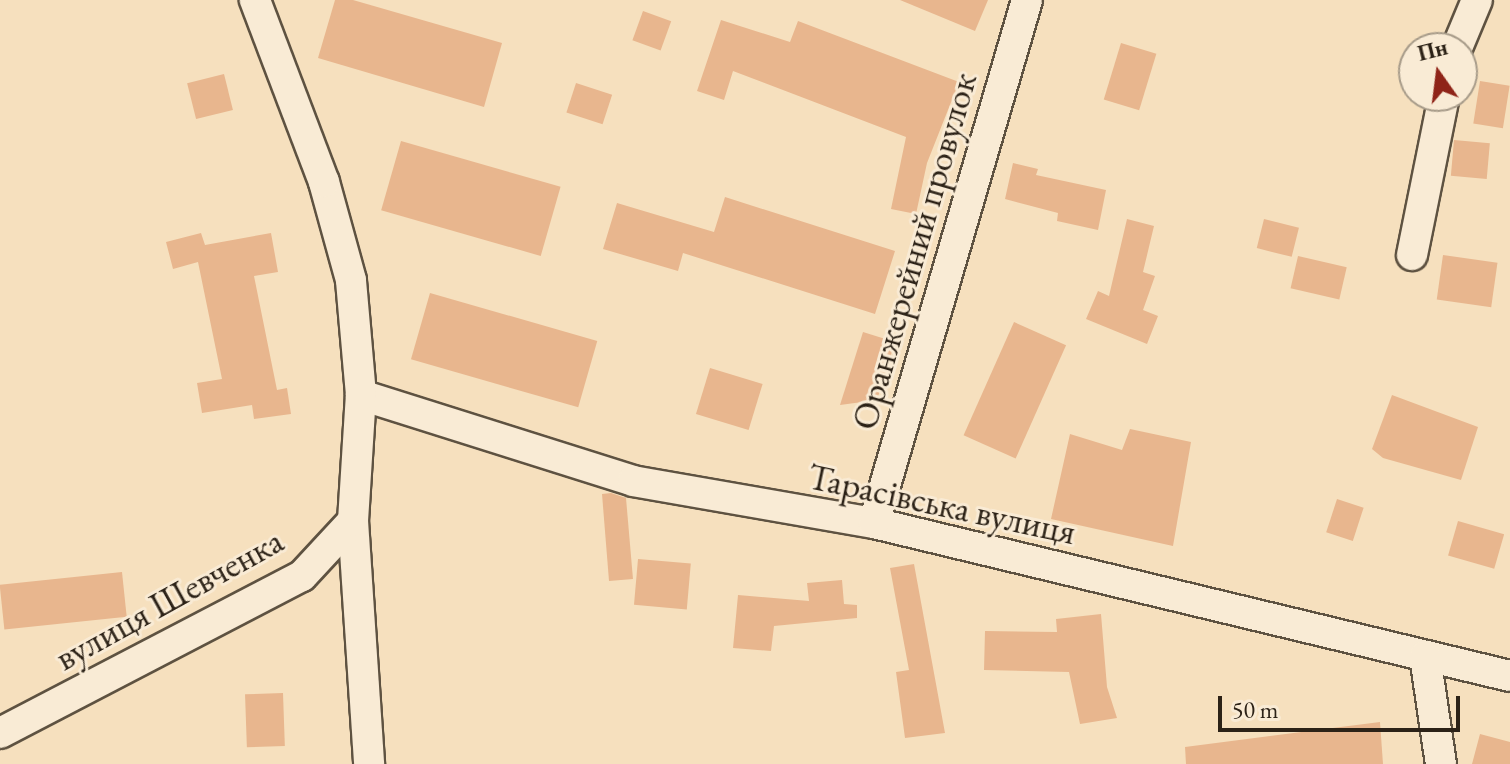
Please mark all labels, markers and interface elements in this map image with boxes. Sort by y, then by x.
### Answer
north arrow [1398,32,1478,112]
text: Пн [1414,32,1451,68]
street label: Оранжерейний провулок [842,68,986,434]
street label: Тарасівська вулиця [804,455,1080,553]
street label: вулиця Шевченка [48,519,290,679]
scale bar [1222,680,1464,730]
text: 50 m [1232,694,1279,725]

